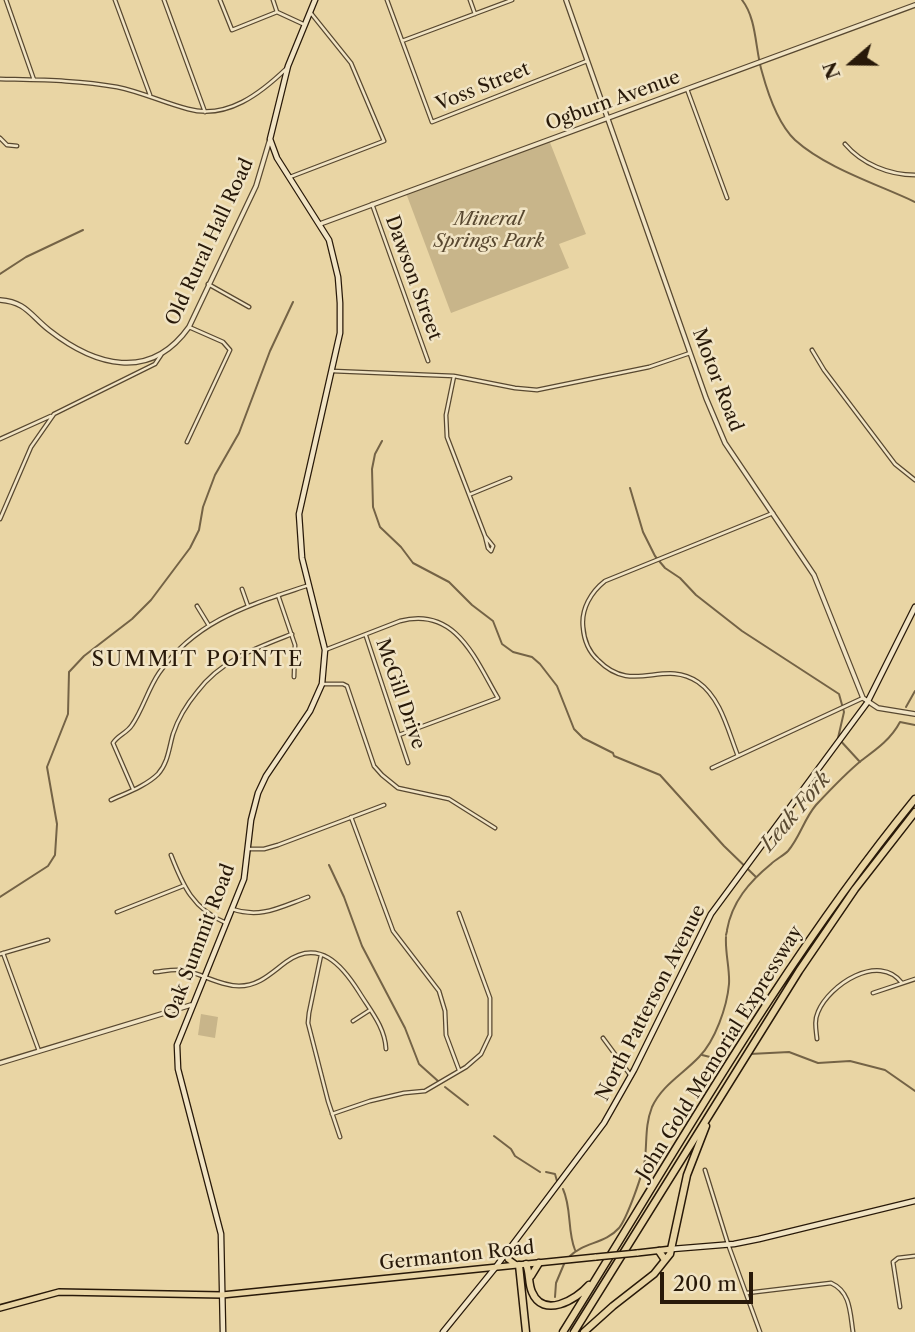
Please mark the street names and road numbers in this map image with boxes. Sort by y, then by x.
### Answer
street label: Voss Street [433,58,533,116]
street label: Ogburn Avenue [543,66,683,136]
street label: Old Rural Hall Road [161,155,259,329]
street label: Dawson Street [380,213,446,343]
street label: Motor Road [687,325,747,435]
street label: McGill Drive [370,636,430,752]
street label: Oak Summit Road [160,861,240,1023]
street label: North Patterson Avenue [592,901,710,1105]
street label: John Gold Memorial Expressway [632,922,808,1184]
street label: Germanton Road [378,1237,536,1275]

